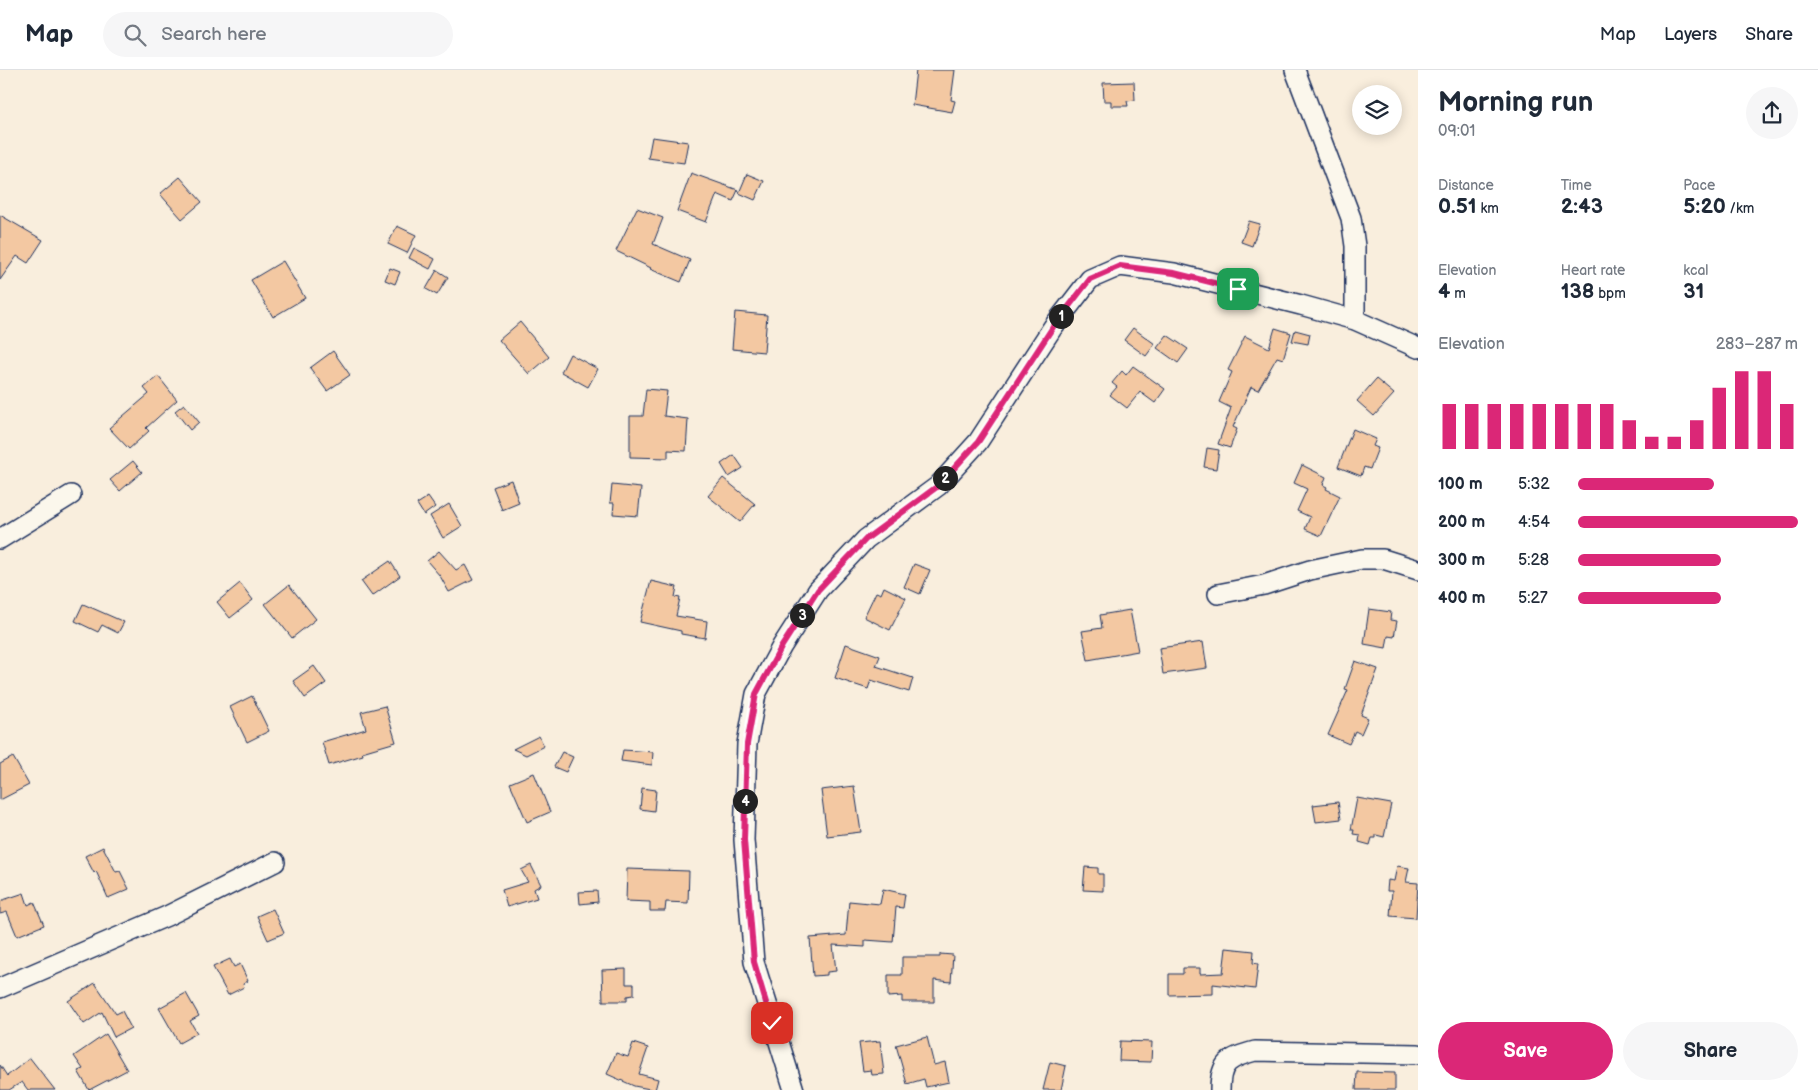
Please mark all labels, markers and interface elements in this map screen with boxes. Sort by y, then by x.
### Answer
search box [103,12,453,57]
text: Map [25,20,73,49]
icon: search [121,21,149,49]
text: Search here [161,23,267,46]
text: Map [1600,24,1636,45]
text: Layers [1664,24,1717,45]
text: Share [1745,24,1793,45]
map controls [1352,85,1402,135]
button: layers [1352,85,1402,135]
text: Morning run [1438,86,1593,119]
button: share [1746,87,1798,139]
text: 09:01 [1438,122,1476,141]
text: Distance [1438,177,1494,194]
text: Time [1561,177,1592,194]
text: Pace [1683,177,1715,194]
text: 0.51 [1438,194,1477,219]
text: 2:43 [1561,194,1603,219]
text: 5:20 [1683,194,1726,219]
text: km [1477,200,1499,217]
text: /km [1726,200,1754,217]
text: Elevation [1438,262,1496,279]
text: Heart rate [1561,262,1625,279]
text: kcal [1683,262,1708,279]
pin [1217,268,1259,310]
icon: arrive [1224,275,1252,303]
text: 4 [1438,279,1450,304]
text: 138 [1561,279,1594,304]
text: 31 [1683,279,1704,304]
text: m [1450,285,1466,302]
text: bpm [1594,285,1626,302]
pin: 1 [1048,304,1074,328]
text: 1 [1059,308,1064,325]
text: Elevation [1438,335,1505,354]
text: 283–287 m [1716,335,1798,354]
pin: 2 [932,466,958,490]
text: 2 [941,470,950,487]
text: 100 m [1438,475,1483,494]
text: 5:32 [1518,475,1550,494]
text: 200 m [1438,513,1485,532]
text: 4:54 [1518,513,1550,532]
text: 300 m [1438,551,1485,570]
text: 5:28 [1518,551,1549,570]
text: 400 m [1438,589,1485,608]
text: 5:27 [1518,589,1548,608]
pin: 3 [790,602,814,628]
text: 3 [798,607,807,624]
pin: 4 [732,788,758,814]
text: 4 [741,793,750,810]
pin [751,1002,793,1044]
icon: check [758,1009,786,1037]
button: Save [1438,1022,1613,1080]
button: Share [1623,1022,1798,1080]

